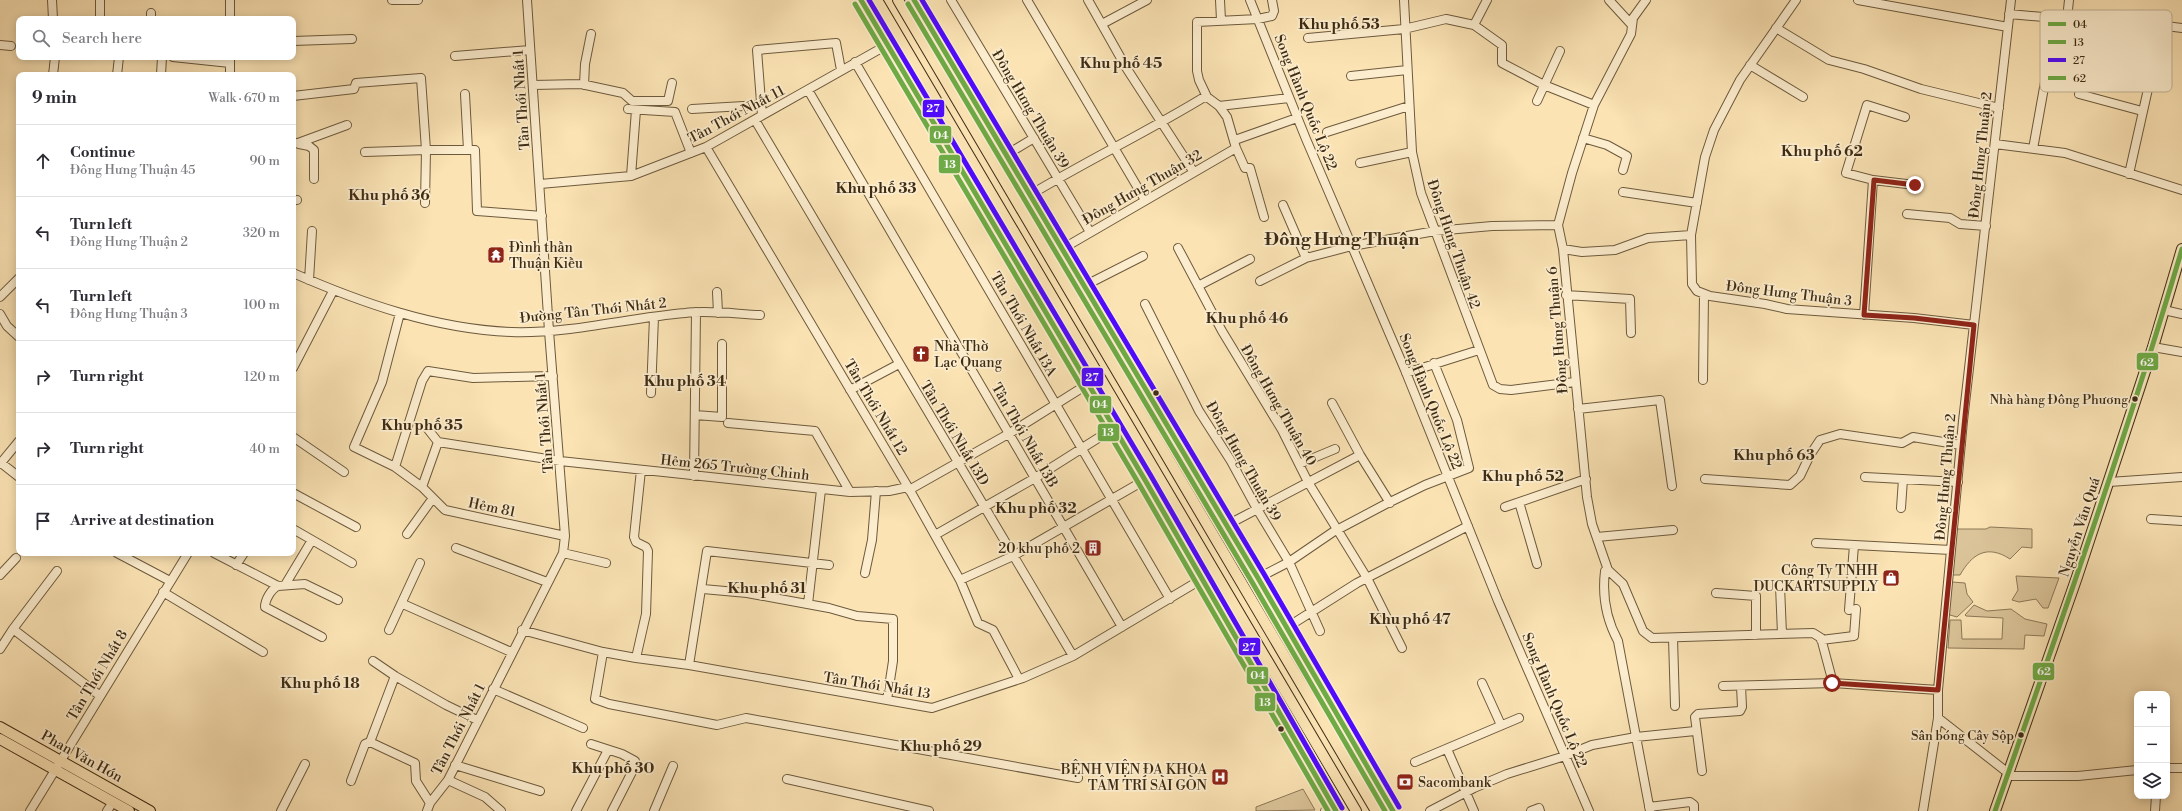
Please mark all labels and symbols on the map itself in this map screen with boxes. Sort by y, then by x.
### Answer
legend [2040,10,2172,92]
district label: Khu phố 53 [1298,15,1380,34]
text: 04 [2073,18,2087,32]
street label: Song Hành Quốc Lộ 22 [1270,32,1341,173]
text: 13 [2073,36,2084,50]
street label: Đông Hưng Thuận 39 [988,47,1073,172]
street label: Tân Thới Nhất 1 [510,49,534,151]
district label: Khu phố 45 [1080,54,1162,73]
text: 27 [2073,54,2085,68]
text: 62 [2073,72,2086,86]
street label: Tân Thới Nhất 11 [685,82,788,148]
street label: Đông Hưng Thuận 2 [1965,91,1997,219]
line badge: 27 [922,99,945,118]
text: 27 [926,102,940,116]
line badge: 04 [929,125,952,144]
text: 04 [933,129,949,143]
district label: Khu phố 62 [1781,142,1863,161]
street label: Đông Hưng Thuận 32 [1080,146,1205,229]
line badge: 13 [938,154,961,174]
text: 13 [944,158,956,172]
route end [1906,176,1924,194]
street label: Đông Hưng Thuận 42 [1422,177,1484,311]
district label: Khu phố 33 [835,179,917,198]
district label: Khu phố 36 [348,186,430,205]
district label: Đông Hưng Thuận [1264,228,1419,251]
place label: Đình thần Thuận Kiều [509,239,583,273]
temple icon: Đình thần Thuận Kiều [486,245,506,265]
street label: Đông Hưng Thuận 6 [1543,265,1573,394]
street label: Tân Thới Nhất 13A [986,269,1061,380]
street label: Đông Hưng Thuận 3 [1725,277,1853,311]
street label: Đường Tân Thới Nhất 2 [519,294,667,328]
district label: Khu phố 46 [1206,309,1289,328]
street label: Song Hành Quốc Lộ 22 [1395,331,1466,472]
place label: Nhà Thờ Lạc Quang [934,338,1003,372]
street label: Đông Hưng Thuận 40 [1236,342,1320,469]
church icon: Nhà Thờ Lạc Quang [911,344,931,364]
line badge: 62 [2136,352,2159,371]
street label: Tân Thới Nhất 12 [839,356,911,459]
text: 62 [2140,356,2154,370]
line badge: 27 [1081,367,1104,387]
text: 27 [1085,371,1099,385]
street label: Tân Thới Nhất 1 [532,372,558,474]
district label: Khu phố 34 [644,372,726,391]
street label: Tân Thới Nhất 13D [916,378,993,489]
street label: Tân Thới Nhất 13B [987,380,1061,491]
unlabelled marker [1151,388,1161,398]
place label: Nhà hàng Đông Phương [1989,392,2128,408]
marker: Nhà hàng Đông Phương [2130,394,2140,404]
line badge: 04 [1089,395,1112,414]
text: 04 [1092,398,1108,412]
street label: Đông Hưng Thuận 39 [1202,398,1285,525]
street label: Đông Hưng Thuận 2 [1931,413,1961,541]
district label: Khu phố 35 [381,416,463,435]
line badge: 13 [1097,423,1120,442]
text: 13 [1102,426,1114,440]
district label: Khu phố 63 [1733,446,1815,465]
street label: Hẻm 265 Trường Chinh [659,451,811,485]
district label: Khu phố 52 [1482,467,1564,486]
street label: Nguyễn Văn Quá [2055,474,2105,579]
street label: Hẻm 81 [467,494,517,522]
district label: Khu phố 32 [995,499,1077,518]
building icon: 20 khu phố 2 [1083,538,1103,558]
place label: 20 khu phố 2 [998,540,1080,558]
place label: Công Ty TNHH DUCKARTSUPPLY [1754,562,1879,596]
shop icon: Công Ty TNHH DUCKARTSUPPLY [1881,568,1901,588]
district label: Khu phố 31 [728,579,807,598]
district label: Khu phố 47 [1369,610,1451,629]
street label: Tân Thới Nhất 8 [64,627,132,724]
street label: Song Hành Quốc Lộ 22 [1517,630,1591,771]
line badge: 27 [1238,637,1261,656]
text: 27 [1242,641,1256,655]
line badge: 62 [2032,662,2055,681]
text: 62 [2037,665,2051,679]
line badge: 04 [1246,666,1269,685]
street label: Tân Thới Nhất 13 [822,669,932,703]
text: 04 [1250,669,1266,683]
district label: Khu phố 18 [280,674,360,693]
route start [1823,674,1841,692]
street label: Tân Thới Nhất 1 [428,681,490,778]
line badge: 13 [1254,692,1276,712]
text: 13 [1259,696,1271,710]
unlabelled marker [1276,724,1286,734]
street label: Phan Văn Hớn [37,727,126,787]
place label: Sân bóng Cây Sộp [1911,728,2014,744]
marker: Sân bóng Cây Sộp [2016,730,2026,740]
district label: Khu phố 29 [900,737,982,756]
district label: Khu phố 30 [571,759,655,778]
place label: BỆNH VIỆN ĐA KHOA TÂM TRÍ SÀI GÒN [1060,759,1208,795]
hospital icon: BỆNH VIỆN ĐA KHOA TÂM TRÍ SÀI GÒN [1210,767,1230,787]
bank icon: Sacombank [1395,772,1415,792]
place label: Sacombank [1418,774,1492,792]

